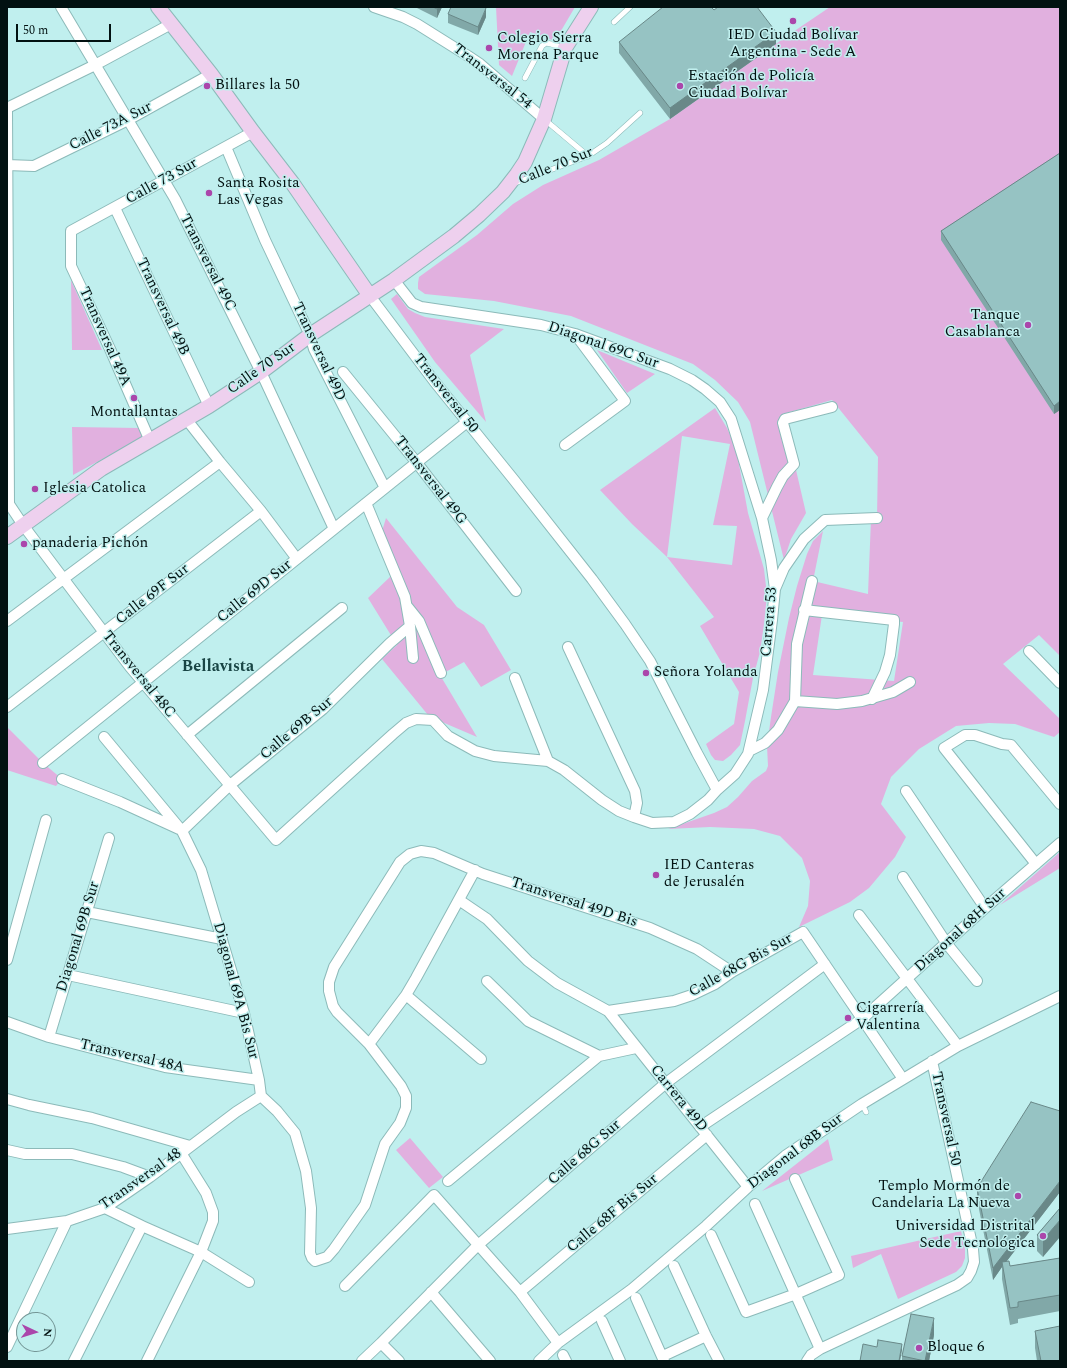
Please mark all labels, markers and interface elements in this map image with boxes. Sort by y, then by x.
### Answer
scale bar [18,16,113,42]
marker: IED Ciudad Bolívar Argentina - Sede A [788,16,798,26]
text: 50 m [23,21,48,40]
place label: IED Ciudad Bolívar Argentina - Sede A [728,27,858,62]
place label: Colegio Sierra Morena Parque [497,30,599,65]
street label: Transversal 54 [449,40,535,114]
marker: Colegio Sierra Morena Parque [484,43,494,53]
place label: Estación de Policía Ciudad Bolívar [688,68,814,103]
place label: Billares la 50 [215,77,300,95]
marker: Billares la 50 [202,81,212,91]
marker: Estación de Policía Ciudad Bolívar [675,81,685,91]
street label: Calle 73A Sur [67,98,155,156]
street label: Calle 70 Sur [516,144,596,190]
street label: Calle 73 Sur [123,155,201,209]
place label: Santa Rosita Las Vegas [217,175,300,210]
marker: Santa Rosita Las Vegas [204,188,214,198]
street label: Transversal 49C [175,211,239,315]
street label: Transversal 49B [132,255,192,359]
street label: Transversal 49A [74,285,134,389]
street label: Transversal 49D [287,300,349,404]
place label: Tanque Casablanca [945,307,1020,342]
street label: Diagonal 69C Sur [545,319,661,373]
marker: Tanque Casablanca [1023,320,1033,330]
street label: Calle 70 Sur [224,339,300,399]
street label: Transversal 50 [408,351,482,437]
marker: Montallantas [129,393,139,403]
place label: Montallantas [90,404,178,422]
street label: Transversal 49G [390,433,470,529]
place label: Iglesia Catolica [43,480,146,498]
marker: Iglesia Catolica [30,484,40,494]
place label: panaderia Pichón [32,535,148,553]
marker: panaderia Pichón [19,539,29,549]
street label: Calle 69D Sur [214,556,296,628]
street label: Calle 69F Sur [113,561,193,629]
street label: Carrera 53 [758,587,782,657]
street label: Transversal 48C [97,628,179,722]
district label: Bellavista [182,658,254,678]
place label: Señora Yolanda [654,664,758,682]
marker: Señora Yolanda [641,668,651,678]
street label: Calle 69B Sur [257,694,337,764]
place label: IED Canteras de Jerusalén [664,857,754,892]
marker: IED Canteras de Jerusalén [651,870,661,880]
street label: Transversal 49D Bis [508,874,640,932]
street label: Diagonal 69B Sur [54,880,104,994]
street label: Diagonal 68H Sur [911,885,1011,977]
street label: Diagonal 69A Bis Sur [208,921,262,1061]
street label: Calle 68G Bis Sur [686,930,796,1002]
place label: Cigarrería Valentina [856,1000,924,1035]
marker: Cigarrería Valentina [843,1013,853,1023]
street label: Transversal 48A [78,1036,186,1078]
street label: Carrera 49D [645,1062,711,1136]
street label: Transversal 50 [926,1070,964,1168]
street label: Diagonal 68B Sur [745,1110,847,1194]
street label: Calle 68G Sur [545,1116,625,1190]
street label: Transversal 48 [97,1145,185,1215]
street label: Calle 68F Bis Sur [564,1171,662,1257]
place label: Templo Mormón de Candelaria La Nueva [871,1178,1010,1213]
marker: Templo Mormón de Candelaria La Nueva [1013,1191,1023,1201]
place label: Universidad Distrital Sede Tecnológica [895,1218,1035,1253]
marker: Universidad Distrital Sede Tecnológica [1038,1231,1048,1241]
north arrow [16,1312,56,1352]
text: N [39,1328,56,1338]
place label: Bloque 6 [927,1339,985,1357]
marker: Bloque 6 [914,1343,924,1353]

